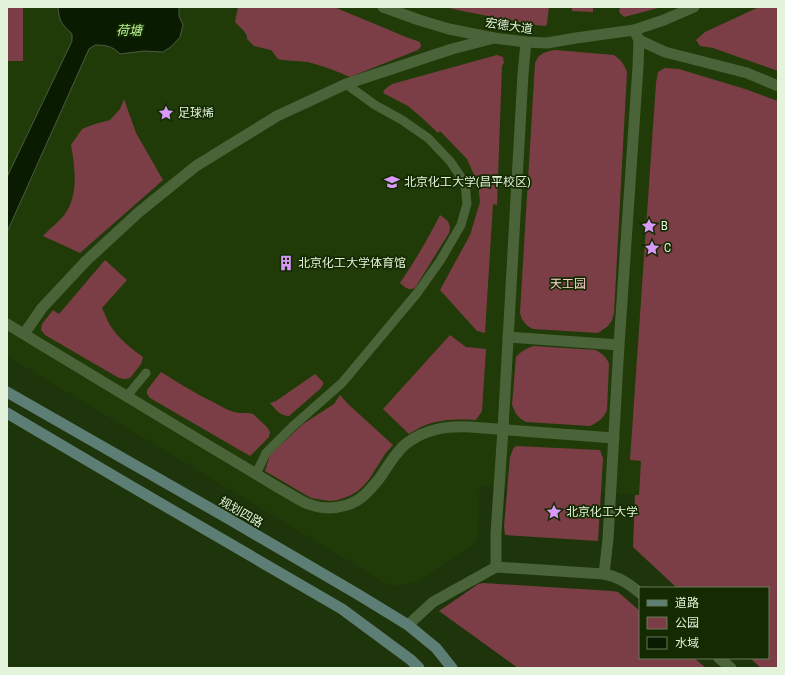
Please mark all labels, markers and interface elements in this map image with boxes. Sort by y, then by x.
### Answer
street label: 宏德大道 [484,15,534,37]
water label: 荷塘 [116,22,144,39]
place icon: 足球烯 [157,104,175,122]
place label: 足球烯 [178,105,214,121]
school or university icon: 北京化工大学(昌平校区) [383,173,401,191]
place label: 北京化工大学(昌平校区) [404,174,531,190]
place icon: B [640,217,658,235]
place label: B [661,218,668,234]
place icon: C [643,239,661,257]
place label: C [664,240,671,256]
building icon: 北京化工大学体育馆 [277,254,295,272]
place label: 北京化工大学体育馆 [298,255,406,271]
park label: 天工园 [550,276,586,292]
street label: 规划四路 [216,493,266,531]
place icon: 北京化工大学 [545,503,563,521]
place label: 北京化工大学 [566,504,638,520]
legend [639,587,769,659]
text: 道路 [675,595,699,611]
text: 公园 [675,615,699,631]
text: 水域 [675,635,699,651]

